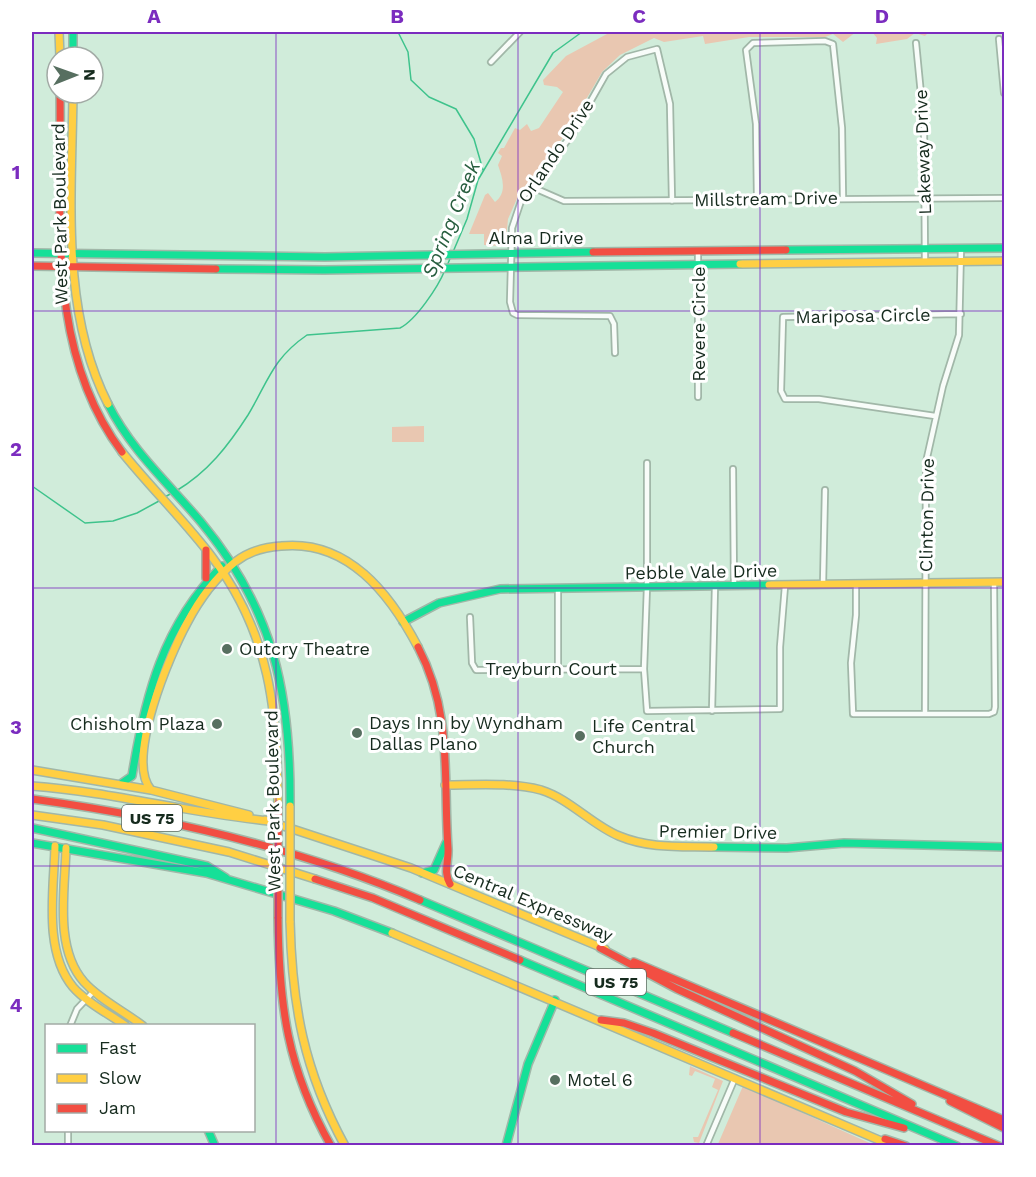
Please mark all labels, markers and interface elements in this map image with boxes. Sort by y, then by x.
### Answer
text: A [147,4,161,28]
text: B [390,4,404,28]
text: C [632,4,646,28]
text: D [875,4,889,28]
north arrow [45,45,105,105]
text: N [80,69,99,81]
street label: Lakeway Drive [910,89,935,215]
street label: Orlando Drive [513,95,598,207]
street label: West Park Boulevard [47,123,72,305]
water label: Spring Creek [417,156,486,281]
text: 1 [12,160,20,184]
street label: Millstream Drive [694,187,838,210]
street label: Alma Drive [488,227,584,248]
street label: Revere Circle [688,266,709,382]
street label: Mariposa Circle [795,304,931,327]
text: 2 [10,437,22,461]
street label: Clinton Drive [915,458,938,572]
street label: Pebble Vale Drive [624,560,778,583]
place label: Outcry Theatre [239,638,370,659]
marker: Outcry Theatre [220,642,234,656]
street label: Treyburn Court [485,658,617,679]
street label: West Park Boulevard [260,710,285,892]
place label: Days Inn by Wyndham Dallas Plano [369,712,563,754]
place label: Chisholm Plaza [70,713,205,734]
text: 3 [10,715,22,739]
place label: Life Central Church [592,715,695,757]
marker: Chisholm Plaza [210,717,224,731]
marker: Days Inn by Wyndham Dallas Plano [350,726,364,740]
marker: Life Central Church [573,729,587,743]
road number: US 75 [122,805,182,831]
street label: Premier Drive [659,820,777,843]
street label: Central Expressway [450,859,617,946]
road number: US 75 [586,969,646,995]
text: 4 [10,993,23,1017]
legend [45,1024,255,1132]
text: Fast [99,1037,137,1058]
text: Slow [99,1067,142,1088]
place label: Motel 6 [567,1069,633,1090]
marker: Motel 6 [548,1073,562,1087]
text: Jam [99,1097,136,1118]

